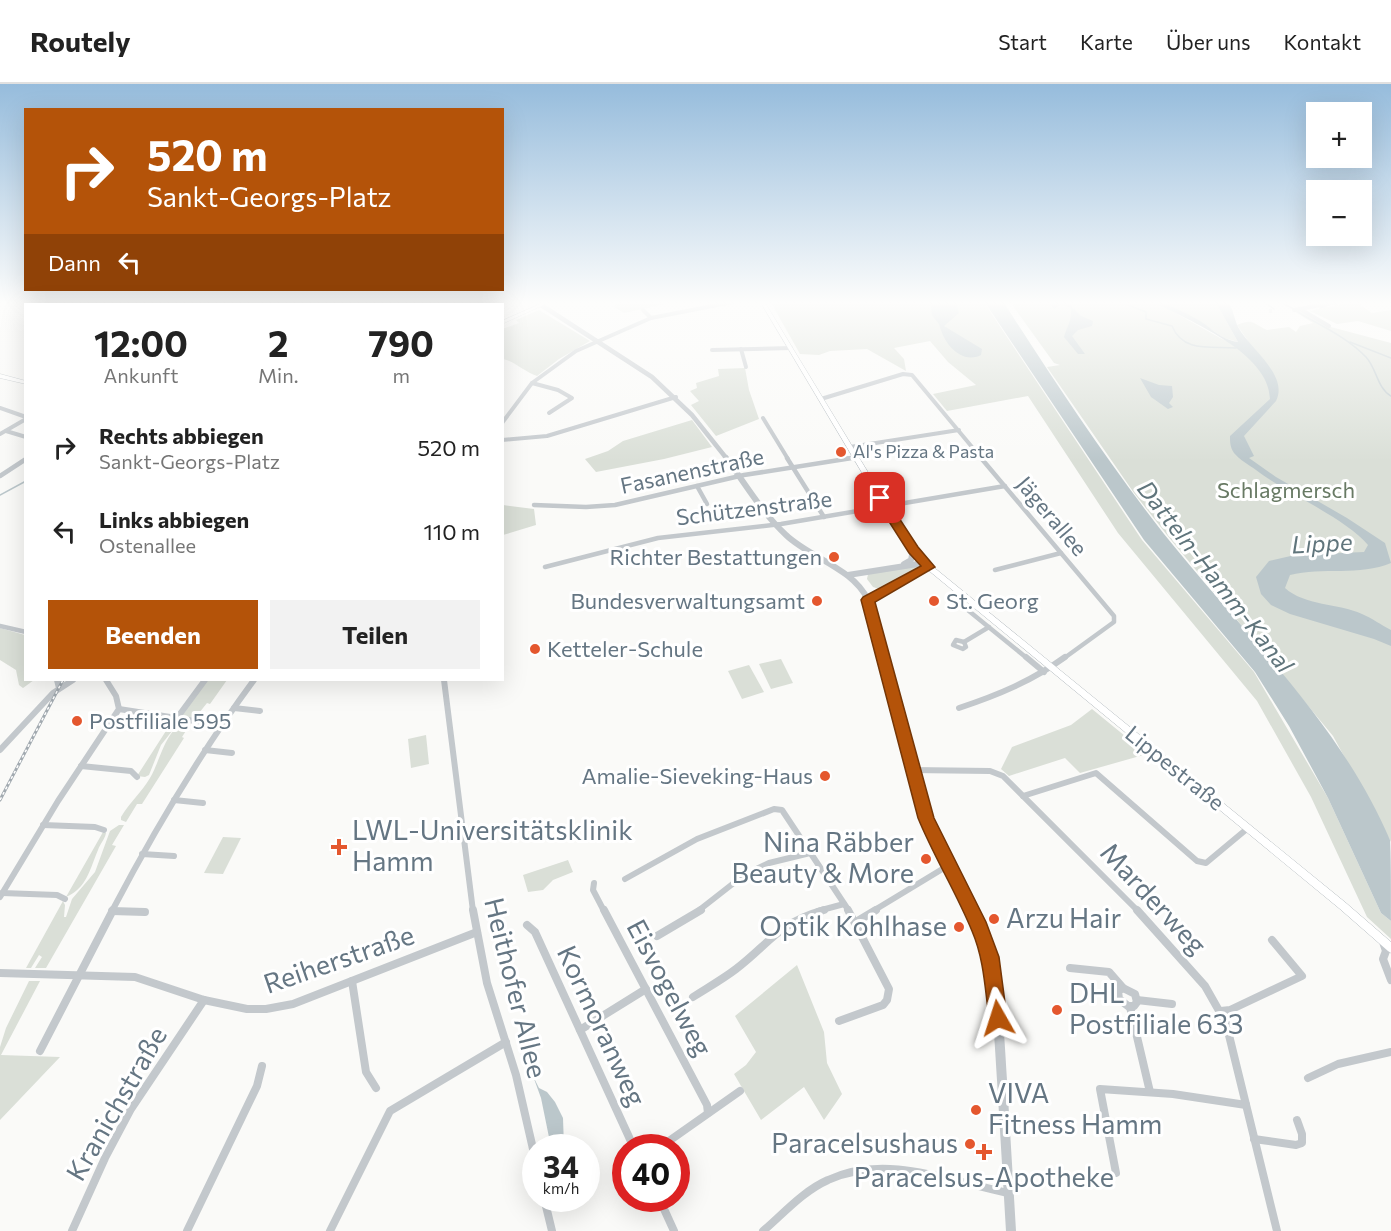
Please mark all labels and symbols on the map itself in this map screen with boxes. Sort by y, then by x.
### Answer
place label: Al's Pizza & Pasta [853,440,994,462]
street label: Fasanenstraße [618,442,766,499]
marker: Al's Pizza & Pasta [834,445,848,459]
street label: Jägerallee [1011,470,1093,561]
pin [854,472,905,523]
water label: Datteln-Hamm-Kanal [1132,474,1301,679]
park label: Schlagmersch [1217,476,1355,503]
street label: Schützenstraße [674,485,833,530]
water label: Lippe [1291,526,1353,559]
place label: Richter Bestattungen [610,543,822,570]
marker: Richter Bestattungen [827,550,841,564]
place label: Bundesverwaltungsamt [570,587,805,614]
place label: St. Georg [946,587,1039,614]
marker: Bundesverwaltungsamt [810,594,824,608]
marker: St. Georg [927,594,941,608]
place label: Ketteler-Schule [547,635,703,662]
marker: Ketteler-Schule [528,642,542,656]
place label: Postfiliale 595 [89,707,231,734]
marker: Postfiliale 595 [70,714,84,728]
street label: Lippestraße [1120,719,1230,816]
place label: Amalie-Sieveking-Haus [581,762,813,789]
marker: Amalie-Sieveking-Haus [818,769,832,783]
place label: LWL-Universitätsklinik Hamm [352,813,633,877]
place label: Nina Räbber Beauty & More [731,825,914,889]
street label: Marderweg [1094,835,1214,961]
marker: LWL-Universitätsklinik Hamm [330,838,348,856]
marker: Nina Räbber Beauty & More [919,852,933,866]
street label: Heithofer Allee [478,894,555,1081]
place label: Arzu Hair [1006,901,1121,934]
place label: Optik Kohlhase [760,909,947,942]
marker: Arzu Hair [987,912,1001,926]
street label: Eisvogelweg [621,913,720,1062]
street label: Reiherstraße [259,917,418,1000]
marker: Optik Kohlhase [952,920,966,934]
street label: Kormoranweg [551,940,654,1111]
place label: DHL Postfiliale 633 [1069,976,1243,1040]
position arrow [966,986,1030,1050]
marker: DHL Postfiliale 633 [1050,1003,1064,1017]
street label: Kranichstraße [58,1020,173,1186]
place label: VIVA Fitness Hamm [988,1076,1162,1140]
marker: VIVA Fitness Hamm [969,1103,983,1117]
place label: Paracelsushaus [771,1126,958,1159]
speed limit sign: 40 [612,1134,690,1212]
marker: Paracelsushaus [963,1137,977,1151]
marker: Paracelsus-Apotheke [977,1145,991,1159]
place label: Paracelsus-Apotheke [854,1160,1114,1193]

